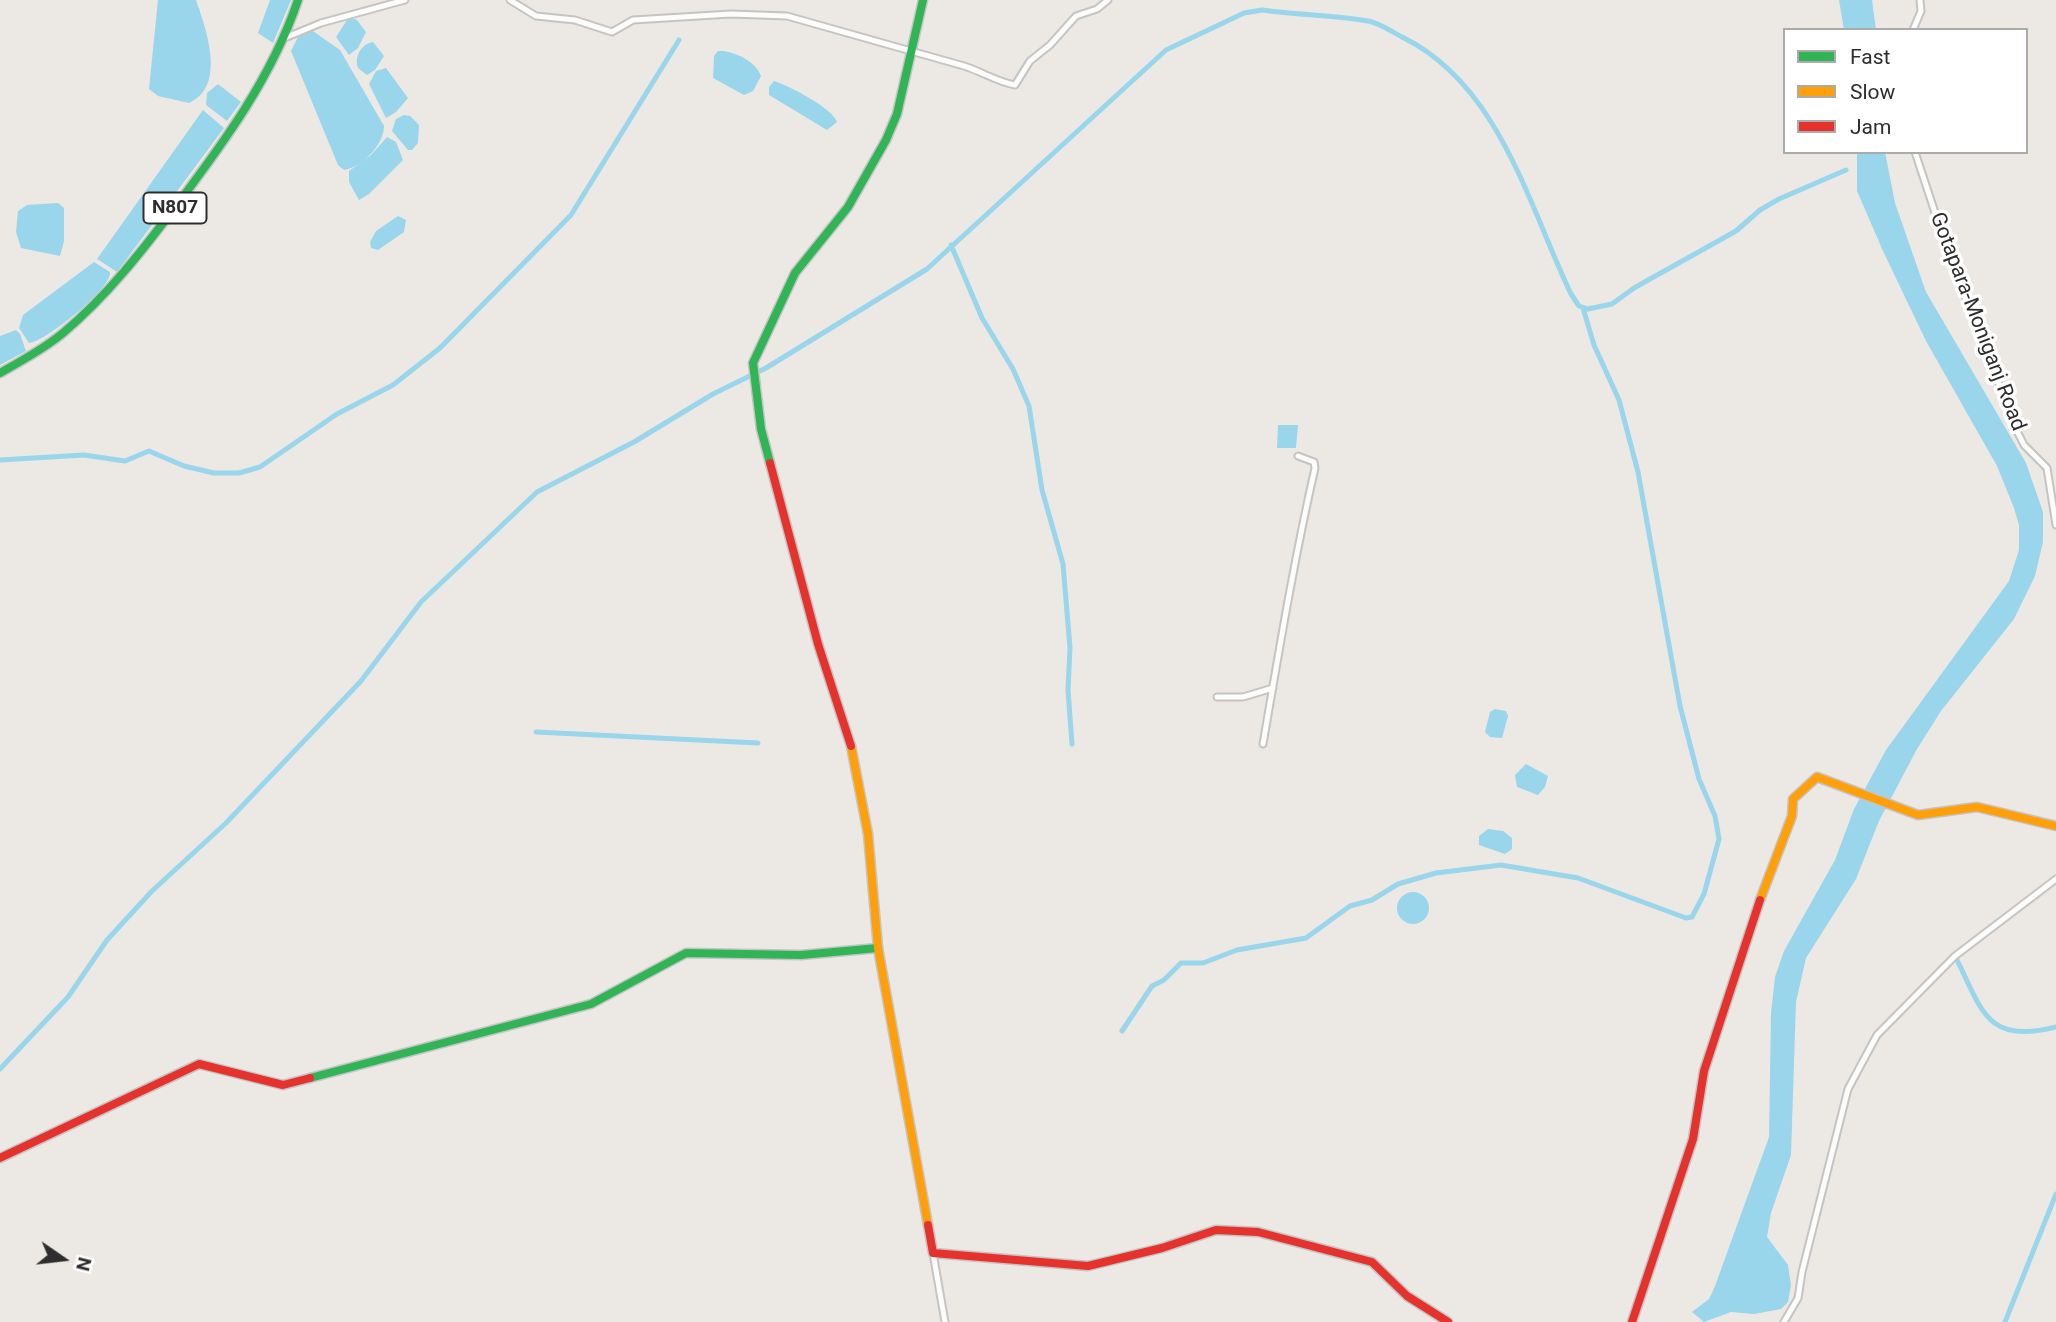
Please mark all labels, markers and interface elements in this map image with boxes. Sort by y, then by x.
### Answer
legend [1783,28,2028,154]
text: Fast [1850,45,1890,69]
text: Slow [1850,80,1895,104]
text: Jam [1850,115,1891,139]
road number: N807 [144,192,206,224]
street label: Gotapara-Moniganj Road [1924,209,2030,435]
north arrow [28,1224,98,1294]
text: N [71,1255,97,1273]

